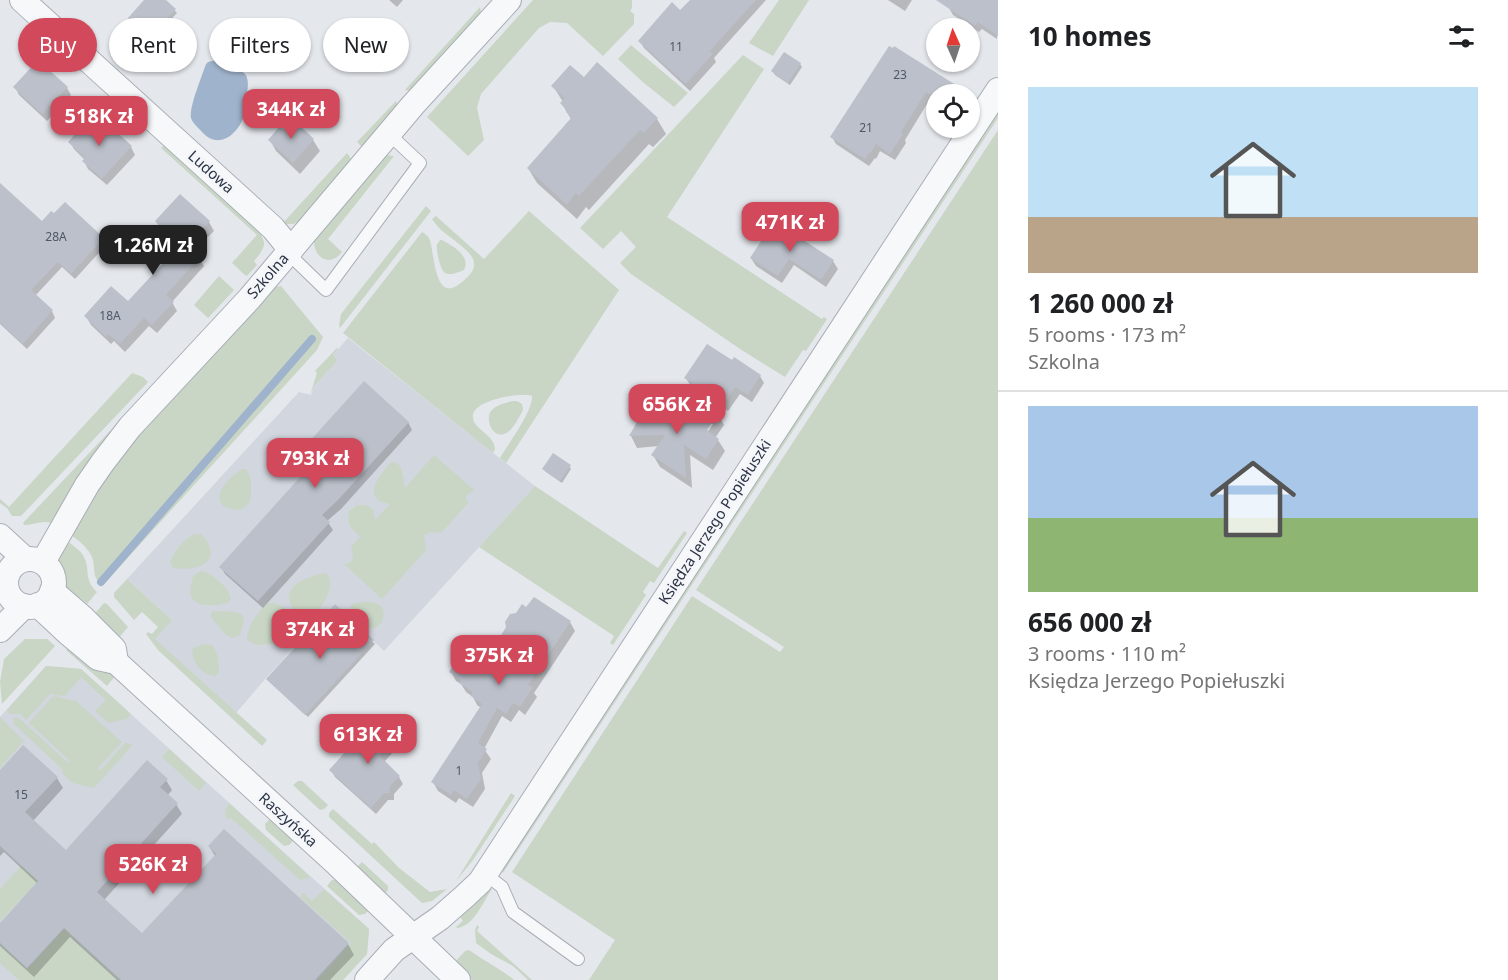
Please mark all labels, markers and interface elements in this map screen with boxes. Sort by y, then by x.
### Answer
chip: Buy [18,18,97,72]
chip: Rent [109,18,197,72]
chip: Filters [209,18,311,72]
chip: New [323,18,409,72]
north arrow [926,18,980,72]
map controls [926,18,980,138]
text: 10 homes [1028,18,1152,54]
icon: filters [1445,20,1478,53]
house number: 11 [669,38,683,55]
house number: 23 [893,66,907,83]
button: locate [926,84,980,138]
pin: 344K zł [236,89,346,140]
text: 344K zł [257,95,325,122]
pin: 518K zł [44,96,154,147]
text: 518K zł [65,102,133,129]
house number: 21 [859,119,873,136]
icon: home [1199,126,1307,234]
street label: Ludowa [184,145,239,197]
pin: 471K zł [735,202,845,253]
text: 471K zł [756,208,824,235]
pin: 1.26M zł [91,225,215,276]
house number: 28A [45,228,67,245]
text: 1.26M zł [113,231,193,258]
street label: Szkolna [242,248,292,302]
text: 1 260 000 zł [1028,285,1173,321]
house number: 18A [99,307,121,324]
text: 5 rooms · 173 m² [1028,321,1186,348]
text: Szkolna [1028,348,1100,375]
pin: 656K zł [622,384,732,435]
text: 656K zł [643,390,711,417]
street label: Księdza Jerzego Popiełuszki [653,435,775,608]
pin: 793K zł [260,438,370,489]
text: 793K zł [281,444,349,471]
icon: home [1199,445,1307,553]
text: 656 000 zł [1028,604,1152,640]
pin: 374K zł [265,609,375,660]
text: 374K zł [286,615,354,642]
pin: 375K zł [444,635,554,686]
text: 3 rooms · 110 m² [1028,640,1186,667]
text: 375K zł [465,641,533,668]
text: Księdza Jerzego Popiełuszki [1028,667,1285,694]
pin: 613K zł [313,714,423,765]
text: 613K zł [334,720,402,747]
house number: 1 [456,762,462,779]
house number: 15 [14,786,28,803]
street label: Raszyńska [255,788,322,851]
pin: 526K zł [98,844,208,895]
text: 526K zł [119,850,187,877]

